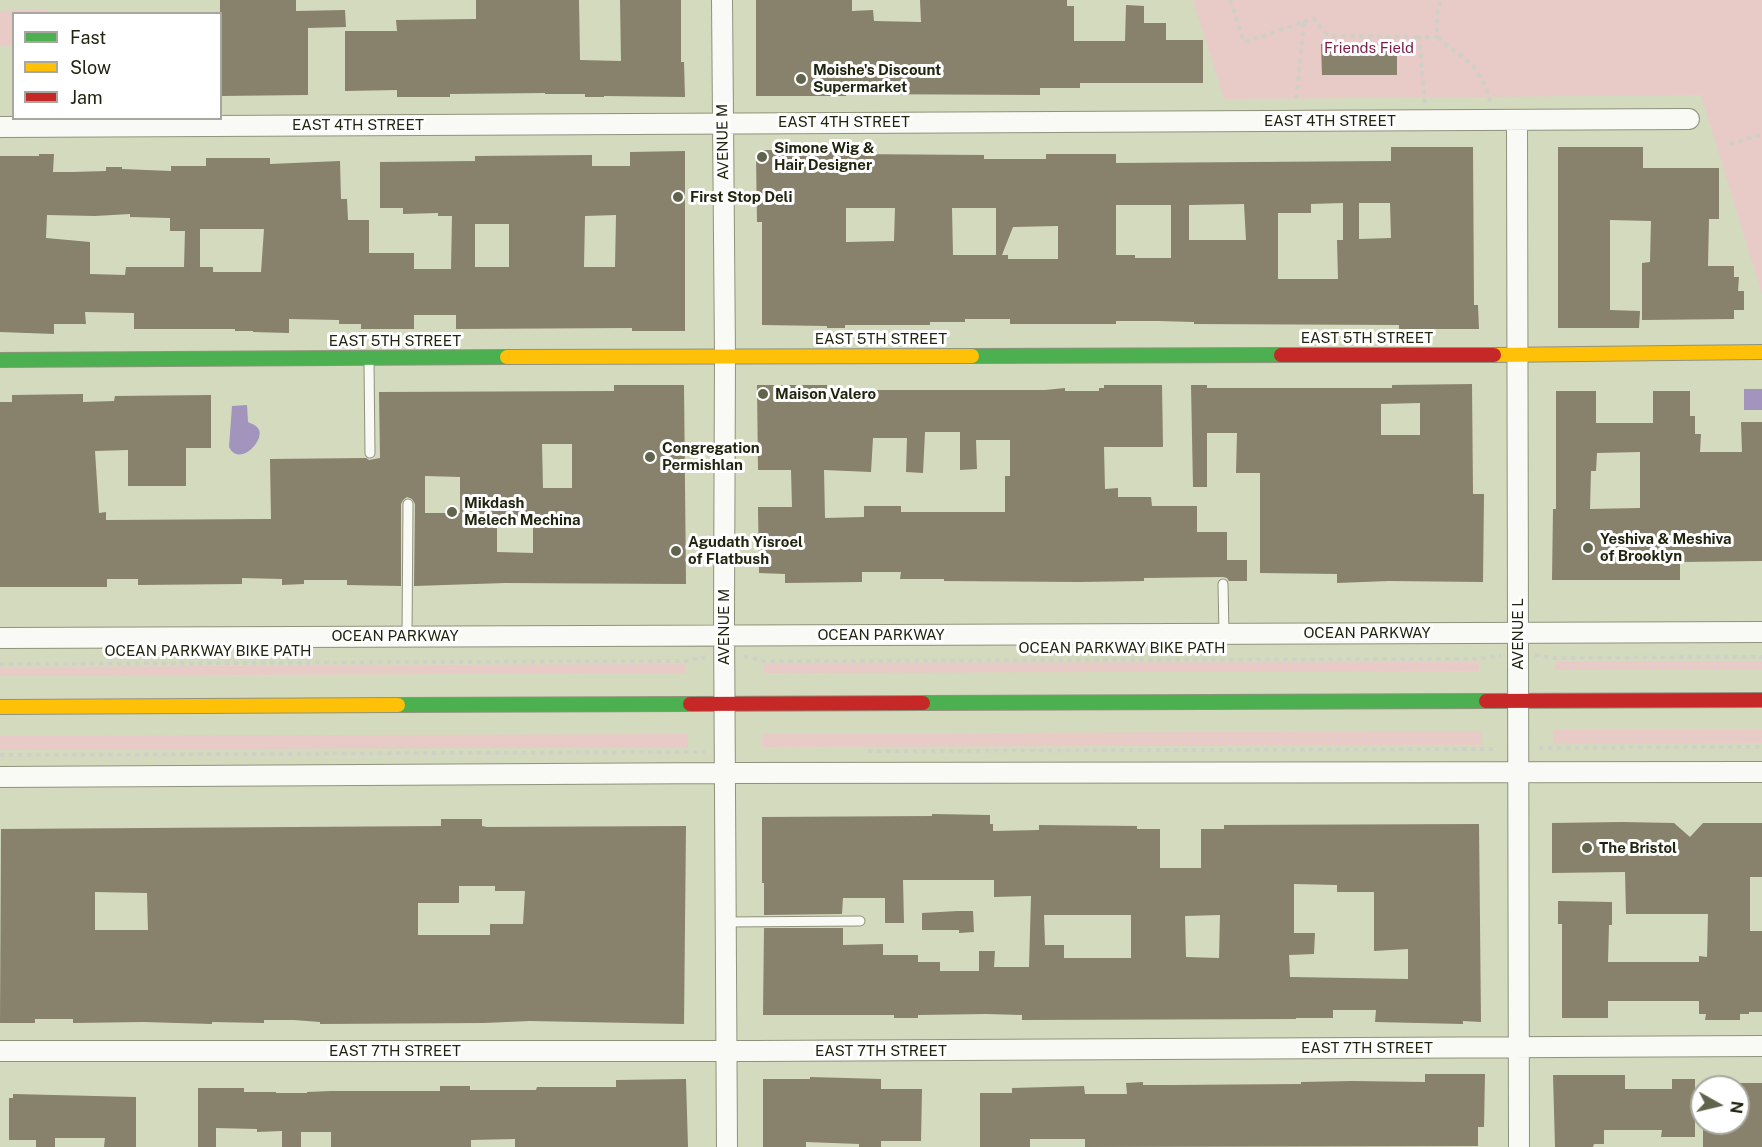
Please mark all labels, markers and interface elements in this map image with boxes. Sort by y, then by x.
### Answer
legend [12,12,222,120]
text: Fast [70,27,106,48]
park label: Friends Field [1324,39,1414,57]
text: Slow [70,57,111,78]
place label: Moishe's Discount Supermarket [813,61,941,96]
marker: Moishe's Discount Supermarket [794,72,808,86]
text: Jam [70,87,103,108]
street label: AVENUE M [713,104,733,180]
street label: EAST 4TH STREET [1264,112,1396,130]
street label: EAST 4TH STREET [778,113,910,131]
street label: EAST 4TH STREET [292,116,424,134]
place label: Simone Wig & Hair Designer [774,139,874,174]
marker: Simone Wig & Hair Designer [755,150,769,164]
place label: First Stop Deli [690,188,792,206]
marker: First Stop Deli [671,190,685,204]
street label: EAST 5TH STREET [1301,329,1433,347]
street label: EAST 5TH STREET [815,330,947,348]
street label: EAST 5TH STREET [329,332,461,350]
place label: Maison Valero [775,385,876,403]
marker: Maison Valero [756,387,770,401]
place label: Congregation Permishlan [662,439,760,474]
marker: Congregation Permishlan [643,450,657,464]
place label: Mikdash Melech Mechina [464,494,580,529]
marker: Mikdash Melech Mechina [445,505,459,519]
place label: Yeshiva & Meshiva of Brooklyn [1600,530,1732,565]
place label: Agudath Yisroel of Flatbush [688,533,803,568]
marker: Yeshiva & Meshiva of Brooklyn [1581,541,1595,555]
marker: Agudath Yisroel of Flatbush [669,544,683,558]
street label: AVENUE M [715,589,733,665]
street label: AVENUE L [1509,598,1527,670]
street label: OCEAN PARKWAY [1303,624,1431,642]
street label: OCEAN PARKWAY [817,626,945,644]
street label: OCEAN PARKWAY [331,627,459,645]
street label: OCEAN PARKWAY BIKE PATH [1019,639,1225,657]
street label: OCEAN PARKWAY BIKE PATH [105,642,311,660]
place label: The Bristol [1599,839,1677,857]
marker: The Bristol [1580,841,1594,855]
street label: EAST 7TH STREET [1301,1039,1433,1057]
street label: EAST 7TH STREET [329,1042,461,1060]
street label: EAST 7TH STREET [815,1042,947,1060]
north arrow [1690,1075,1750,1135]
text: N [1726,1100,1747,1115]

